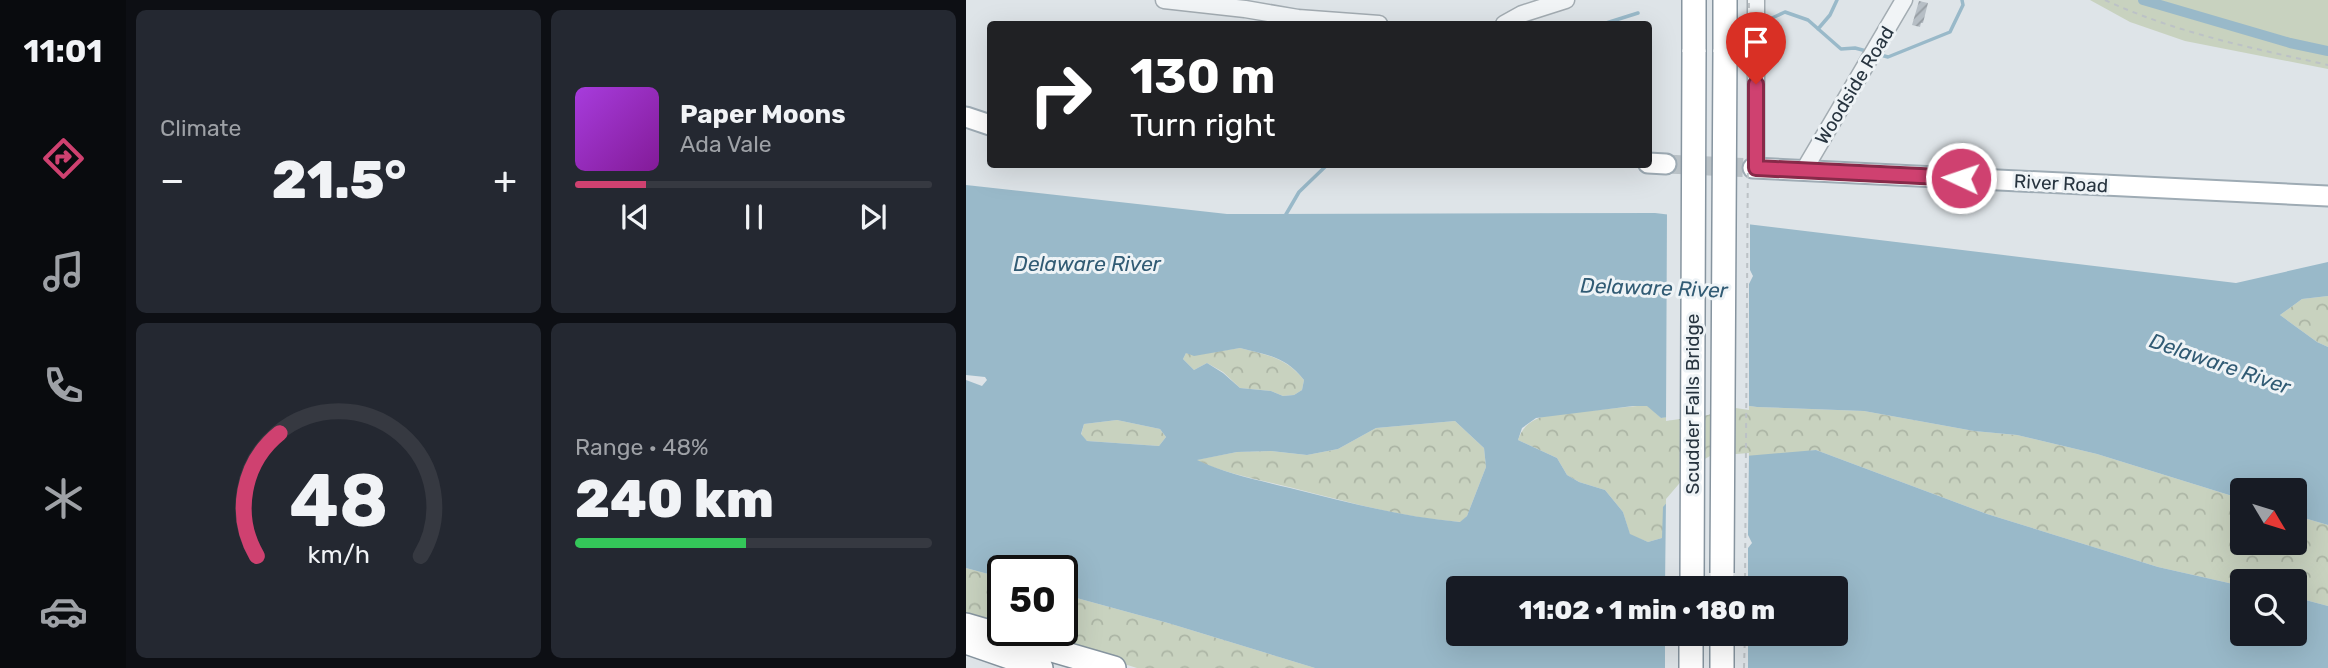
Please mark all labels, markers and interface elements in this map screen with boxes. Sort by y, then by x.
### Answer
pin [1726,12.0,1786,84]
street label: Woodside Road [1810,22,1899,149]
icon: arrive [1737,23,1775,61]
text: 11:01 [24,32,102,70]
text: 130 m [1130,47,1275,105]
icon: right [1015,49,1106,140]
text: Paper Moons [680,99,846,130]
text: Turn right [1130,106,1275,144]
text: Climate [160,114,241,142]
text: Ada Vale [680,130,772,158]
icon: directions [39,134,88,183]
position arrow [1924,141,1998,215]
text: 21.5° [272,149,406,211]
text: − [160,157,185,203]
text: + [493,157,517,203]
street label: River Road [2013,170,2109,197]
icon: previous [616,198,654,236]
icon: pause [735,198,773,236]
icon: next [854,198,892,236]
icon: music [39,247,88,296]
water label: Delaware River [1013,251,1162,276]
water label: Delaware River [1580,272,1729,303]
street label: Scudder Falls Bridge [1681,314,1704,494]
water label: Delaware River [2146,328,2295,400]
icon: phone [39,361,88,410]
text: Range · 48% [575,433,709,461]
text: 48 [289,459,388,545]
text: 240 km [575,468,774,530]
icon: climate [39,474,88,523]
north arrow [2230,478,2306,555]
map controls [2230,478,2307,646]
text: km/h [307,540,370,569]
speed limit sign: 50 [987,555,1078,646]
button: search [2230,569,2307,646]
icon: car [39,587,88,636]
text: 11:02 · 1 min · 180 m [1519,595,1775,626]

